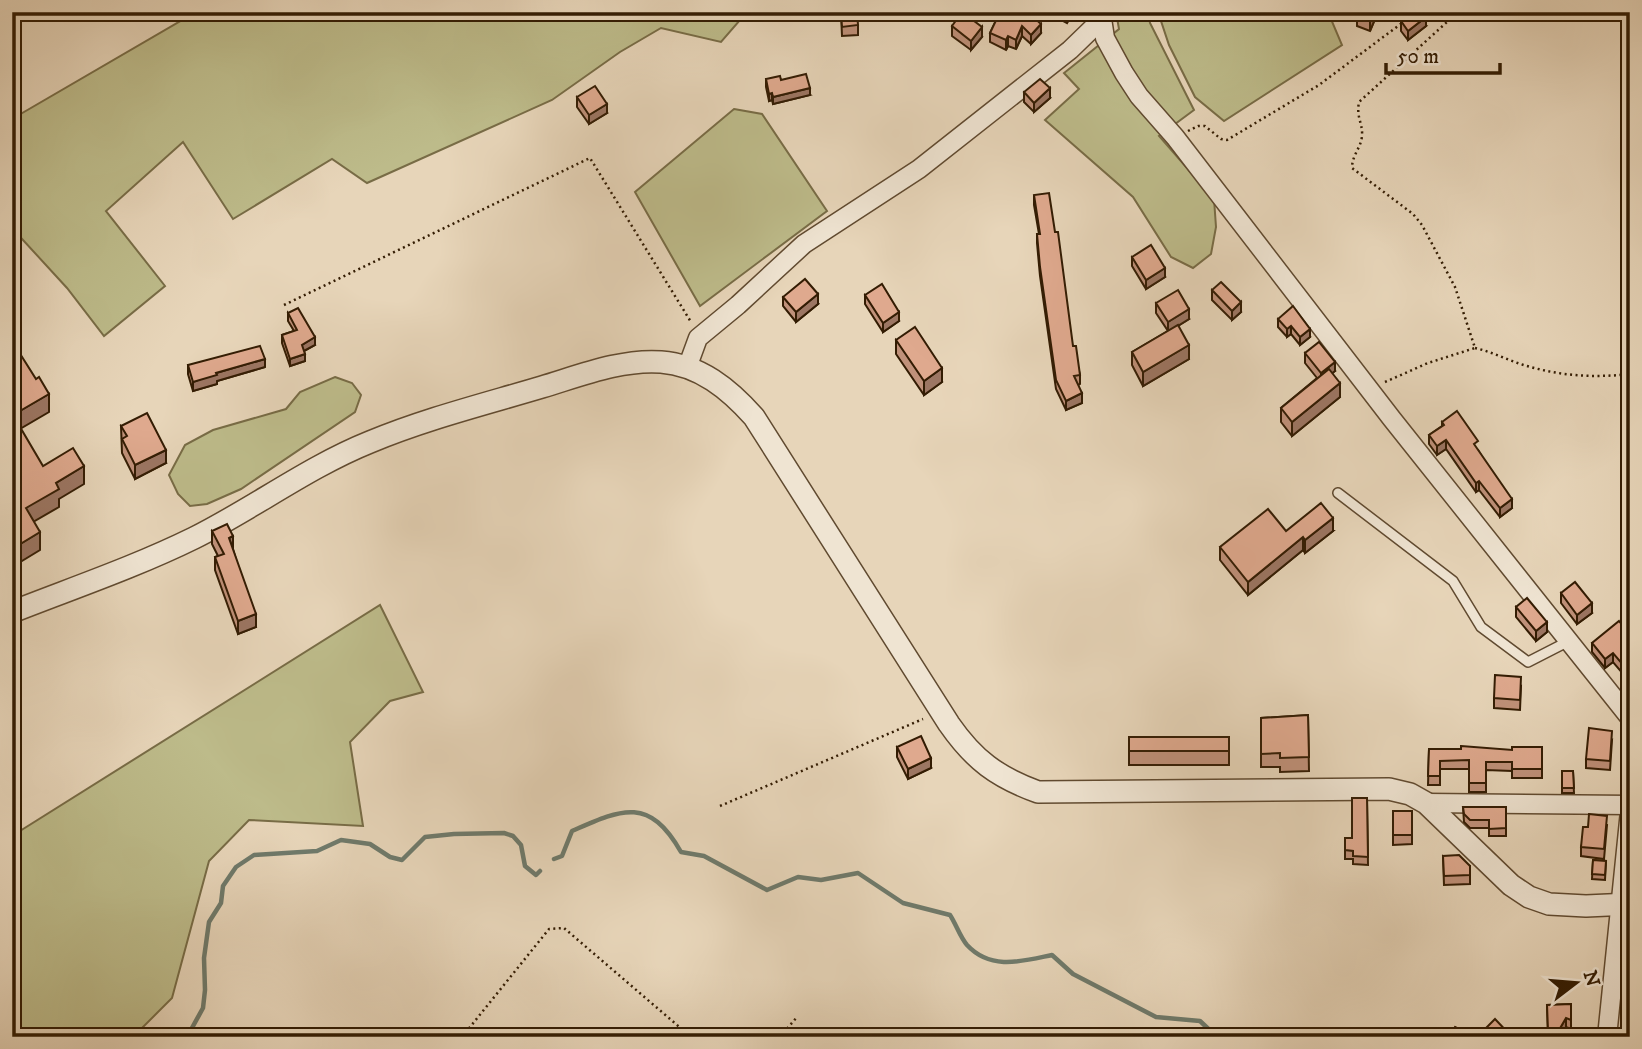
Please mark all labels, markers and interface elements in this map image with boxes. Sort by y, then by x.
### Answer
scale bar [1386,32,1500,76]
text: 50 m [1397,44,1439,70]
north arrow [1540,948,1610,1018]
text: N [1578,968,1604,990]

